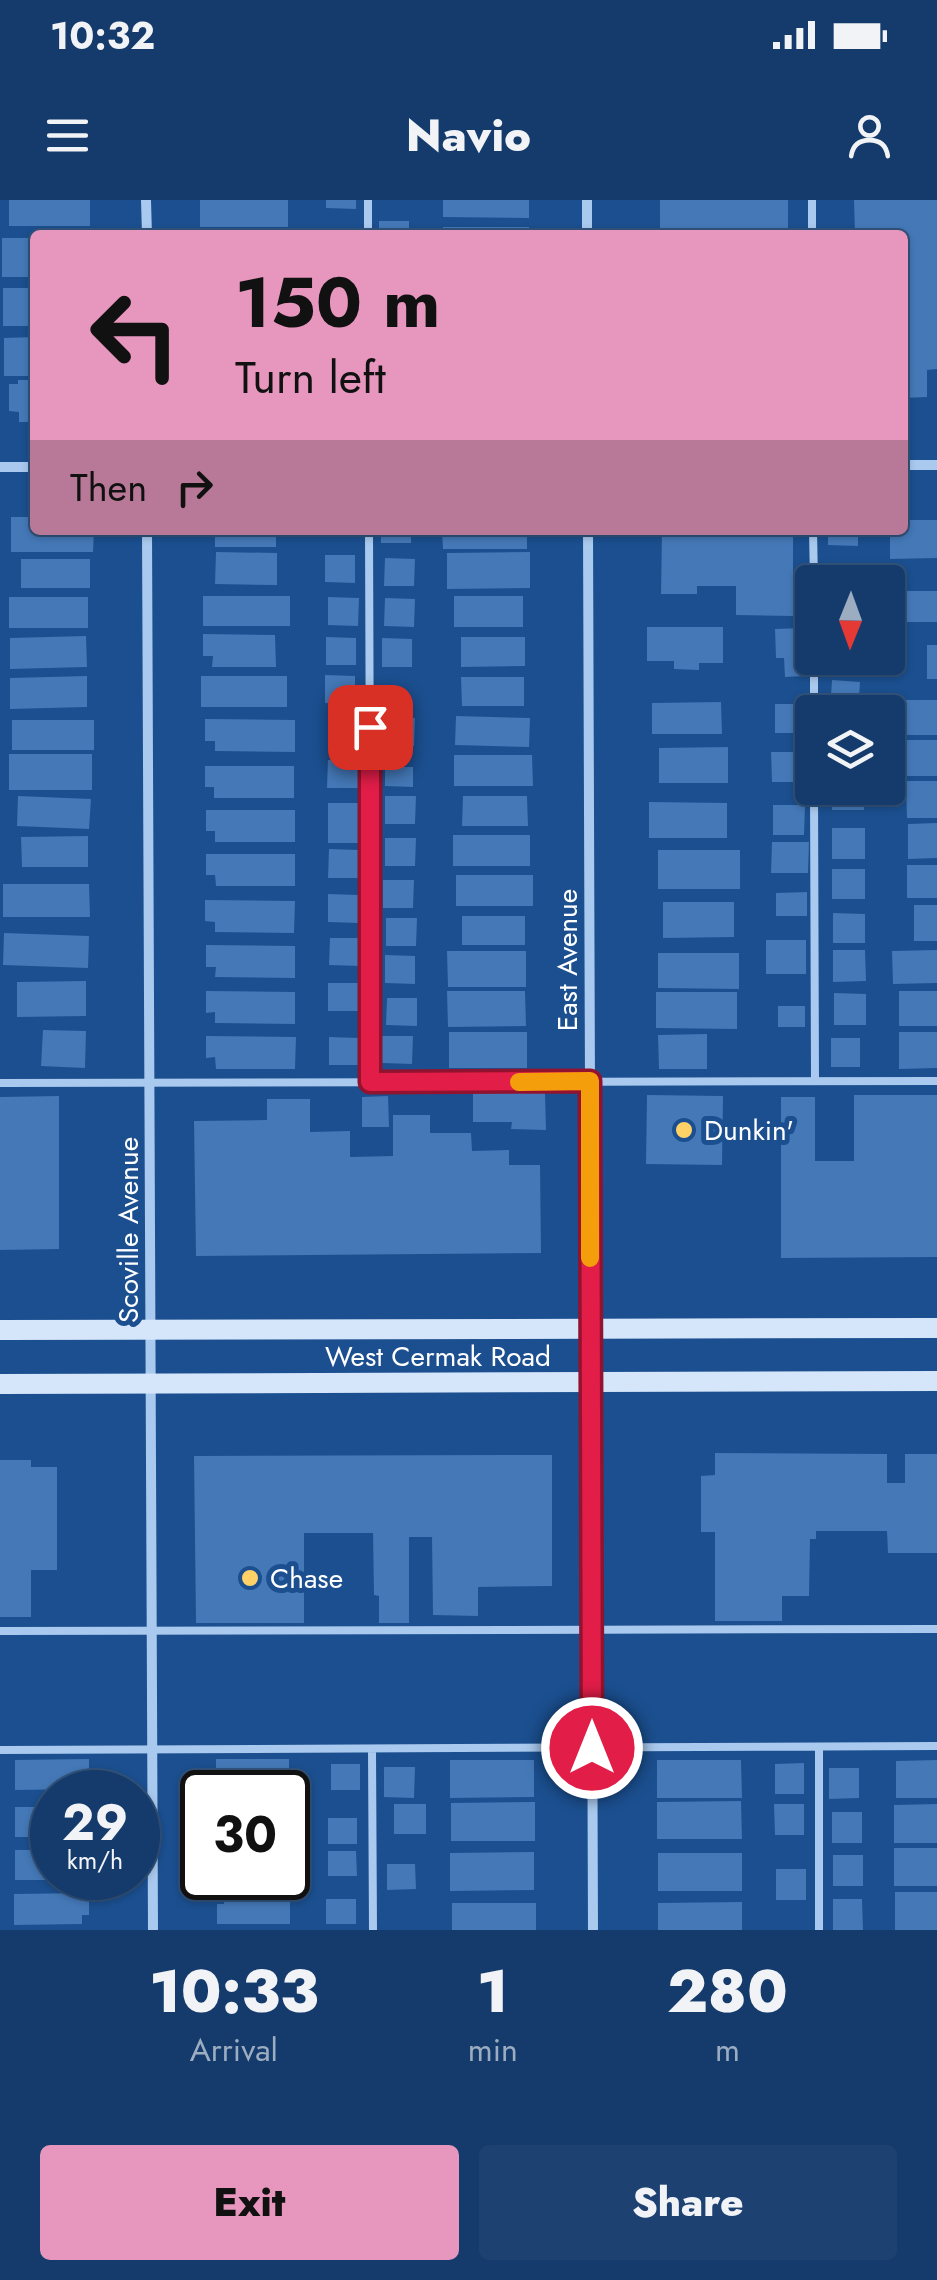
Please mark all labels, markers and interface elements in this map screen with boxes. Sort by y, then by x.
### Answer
text: 10:32 [50,8,155,63]
text: Navio [406,103,531,168]
icon: menu [40,108,95,163]
icon: person [842,108,897,163]
text: 150 m [235,252,441,353]
icon: left [70,270,200,400]
text: Turn left [235,345,386,410]
text: Then [70,460,147,515]
icon: right [167,460,222,515]
north arrow [795,565,905,675]
map controls [795,565,905,805]
pin [328,685,413,770]
button: layers [795,695,905,805]
icon: arrive [343,700,398,755]
street label: East Avenue [547,889,588,1031]
place label: Dunkin' [704,1110,794,1151]
marker: Dunkin' [673,1119,695,1141]
street label: Scoville Avenue [108,1137,149,1323]
street label: West Cermak Road [325,1336,551,1377]
place label: Chase [270,1558,343,1599]
marker: Chase [239,1567,261,1589]
position arrow [540,1696,644,1800]
speed limit sign: 30 [180,1770,310,1900]
text: 29 [62,1786,128,1859]
text: km/h [67,1842,123,1878]
text: 10:33 [149,1948,319,2035]
text: 1 [477,1948,509,2035]
text: 280 [667,1948,788,2035]
text: Arrival [190,2027,278,2073]
text: min [468,2027,518,2073]
text: m [715,2027,740,2073]
button: Exit [40,2145,459,2260]
button: Share [479,2145,897,2260]

